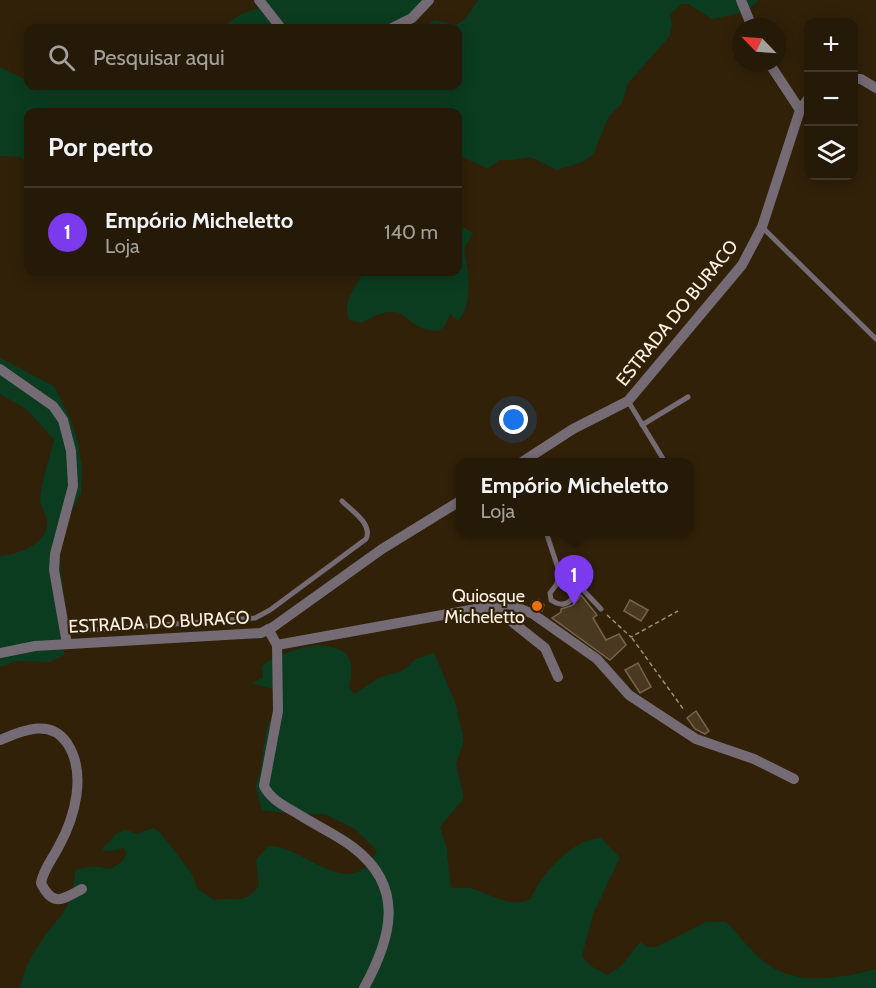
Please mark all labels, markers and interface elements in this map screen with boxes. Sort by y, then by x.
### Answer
north arrow [732,18,786,72]
map controls [804,18,858,180]
button: + [804,18,858,72]
search box [24,24,462,90]
icon: search [45,41,78,74]
text: Pesquisar aqui [93,44,225,71]
button: − [804,72,858,126]
button: layers [804,126,858,180]
text: Por perto [48,131,153,163]
text: Empório Micheletto [105,207,293,234]
text: 1 [64,220,71,244]
text: 140 m [384,220,438,244]
text: Loja [105,234,140,258]
street label: ESTRADA DO BURACO [611,236,743,390]
your location [499,405,528,434]
popup [456,458,693,536]
text: Empório Micheletto [480,472,669,499]
text: Loja [480,499,515,523]
pin: 1 [554,556,594,605]
place label: Quiosque Micheletto [444,585,525,628]
marker: Quiosque Micheletto [530,599,544,613]
street label: ESTRADA DO BURACO [68,606,250,638]

